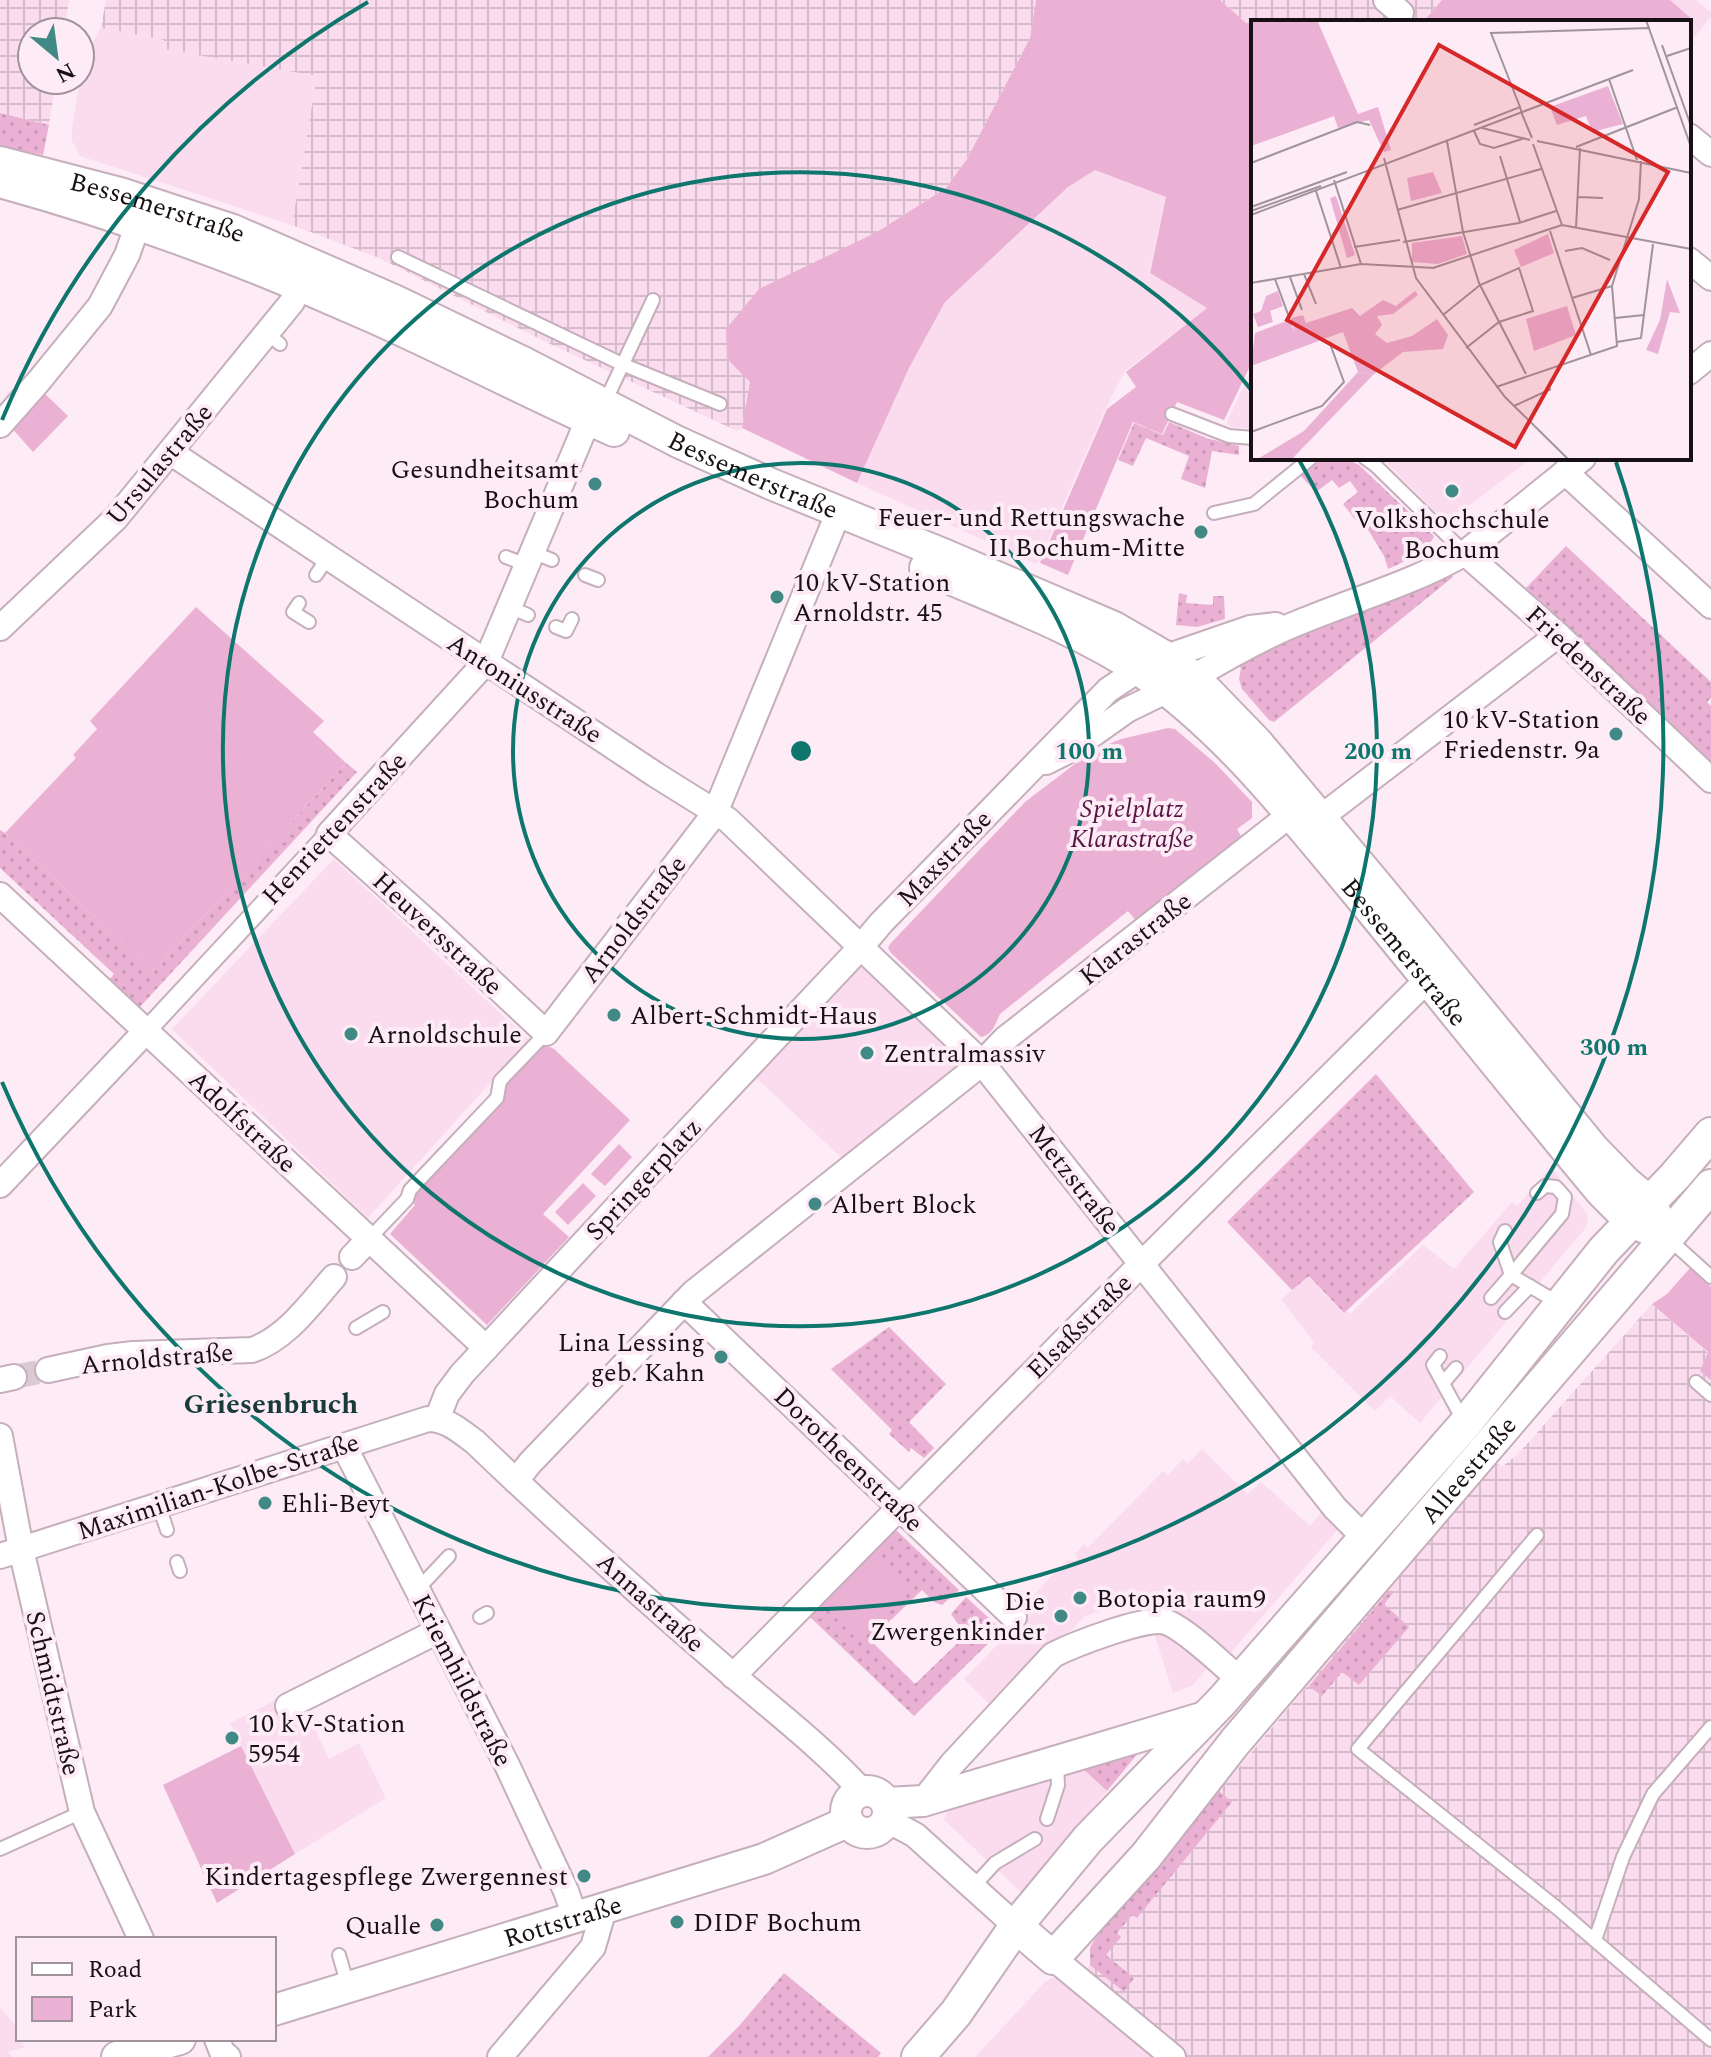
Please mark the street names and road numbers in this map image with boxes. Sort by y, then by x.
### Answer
street label: Bessemerstraße [65,162,252,254]
street label: Ursulastraße [97,395,223,535]
street label: Bessemerstraße [660,421,844,530]
street label: Friedenstraße [1516,596,1661,735]
street label: Antoniusstraße [439,623,610,754]
street label: Henriettenstraße [253,743,417,915]
street label: Maxstraße [888,801,1002,917]
street label: Arnoldstraße [571,847,697,992]
street label: Heuversstraße [363,862,512,1005]
street label: Bessemerstraße [1331,869,1477,1036]
street label: Klarastraße [1071,882,1201,996]
street label: Adolfstraße [179,1061,306,1183]
street label: Springerplatz [576,1109,711,1250]
street label: Metzstraße [1018,1116,1130,1244]
street label: Elsaßstraße [1017,1264,1142,1389]
street label: Arnoldstraße [79,1332,235,1386]
street label: Dorotheenstraße [764,1378,932,1542]
street label: Alleestraße [1411,1407,1527,1533]
street label: Maximilian-Kolbe-Straße [72,1422,365,1551]
street label: Annastraße [587,1543,714,1663]
street label: Kriemhildstraße [401,1587,523,1774]
street label: Schmidtstraße [15,1607,91,1780]
street label: Rottstraße [499,1885,627,1959]

